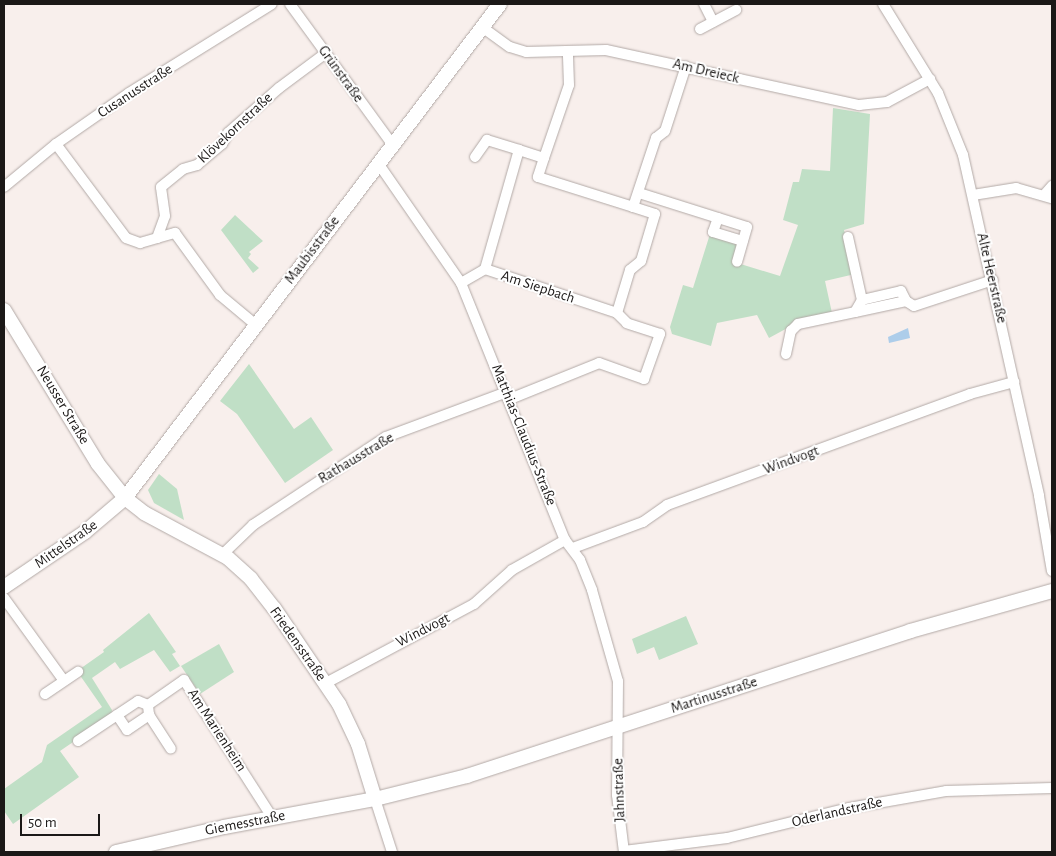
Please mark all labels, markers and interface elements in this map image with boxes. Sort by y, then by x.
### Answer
street label: Grünstraße [314,42,368,106]
street label: Am Dreieck [671,55,741,87]
street label: Cusanusstraße [94,60,176,122]
street label: Klövekornstraße [194,89,276,167]
street label: Maubisstraße [281,213,343,287]
street label: Alte Heerstraße [973,231,1011,325]
street label: Am Siepbach [499,267,577,307]
street label: Neusser Straße [32,362,94,448]
street label: Matthias-Claudius-Straße [487,362,561,508]
street label: Rathausstraße [315,428,397,488]
street label: Windvogt [761,442,821,478]
street label: Mittelstraße [31,516,101,572]
street label: Friedensstraße [266,603,330,685]
street label: Windvogt [393,609,453,651]
street label: Martinusstraße [668,673,760,717]
street label: Am Marienheim [184,685,250,775]
street label: Jahnstraße [609,758,629,822]
street label: Oderlandstraße [790,793,884,831]
scale bar [22,804,102,836]
street label: Giemesstraße [203,806,287,840]
text: 50 m [28,815,57,830]

